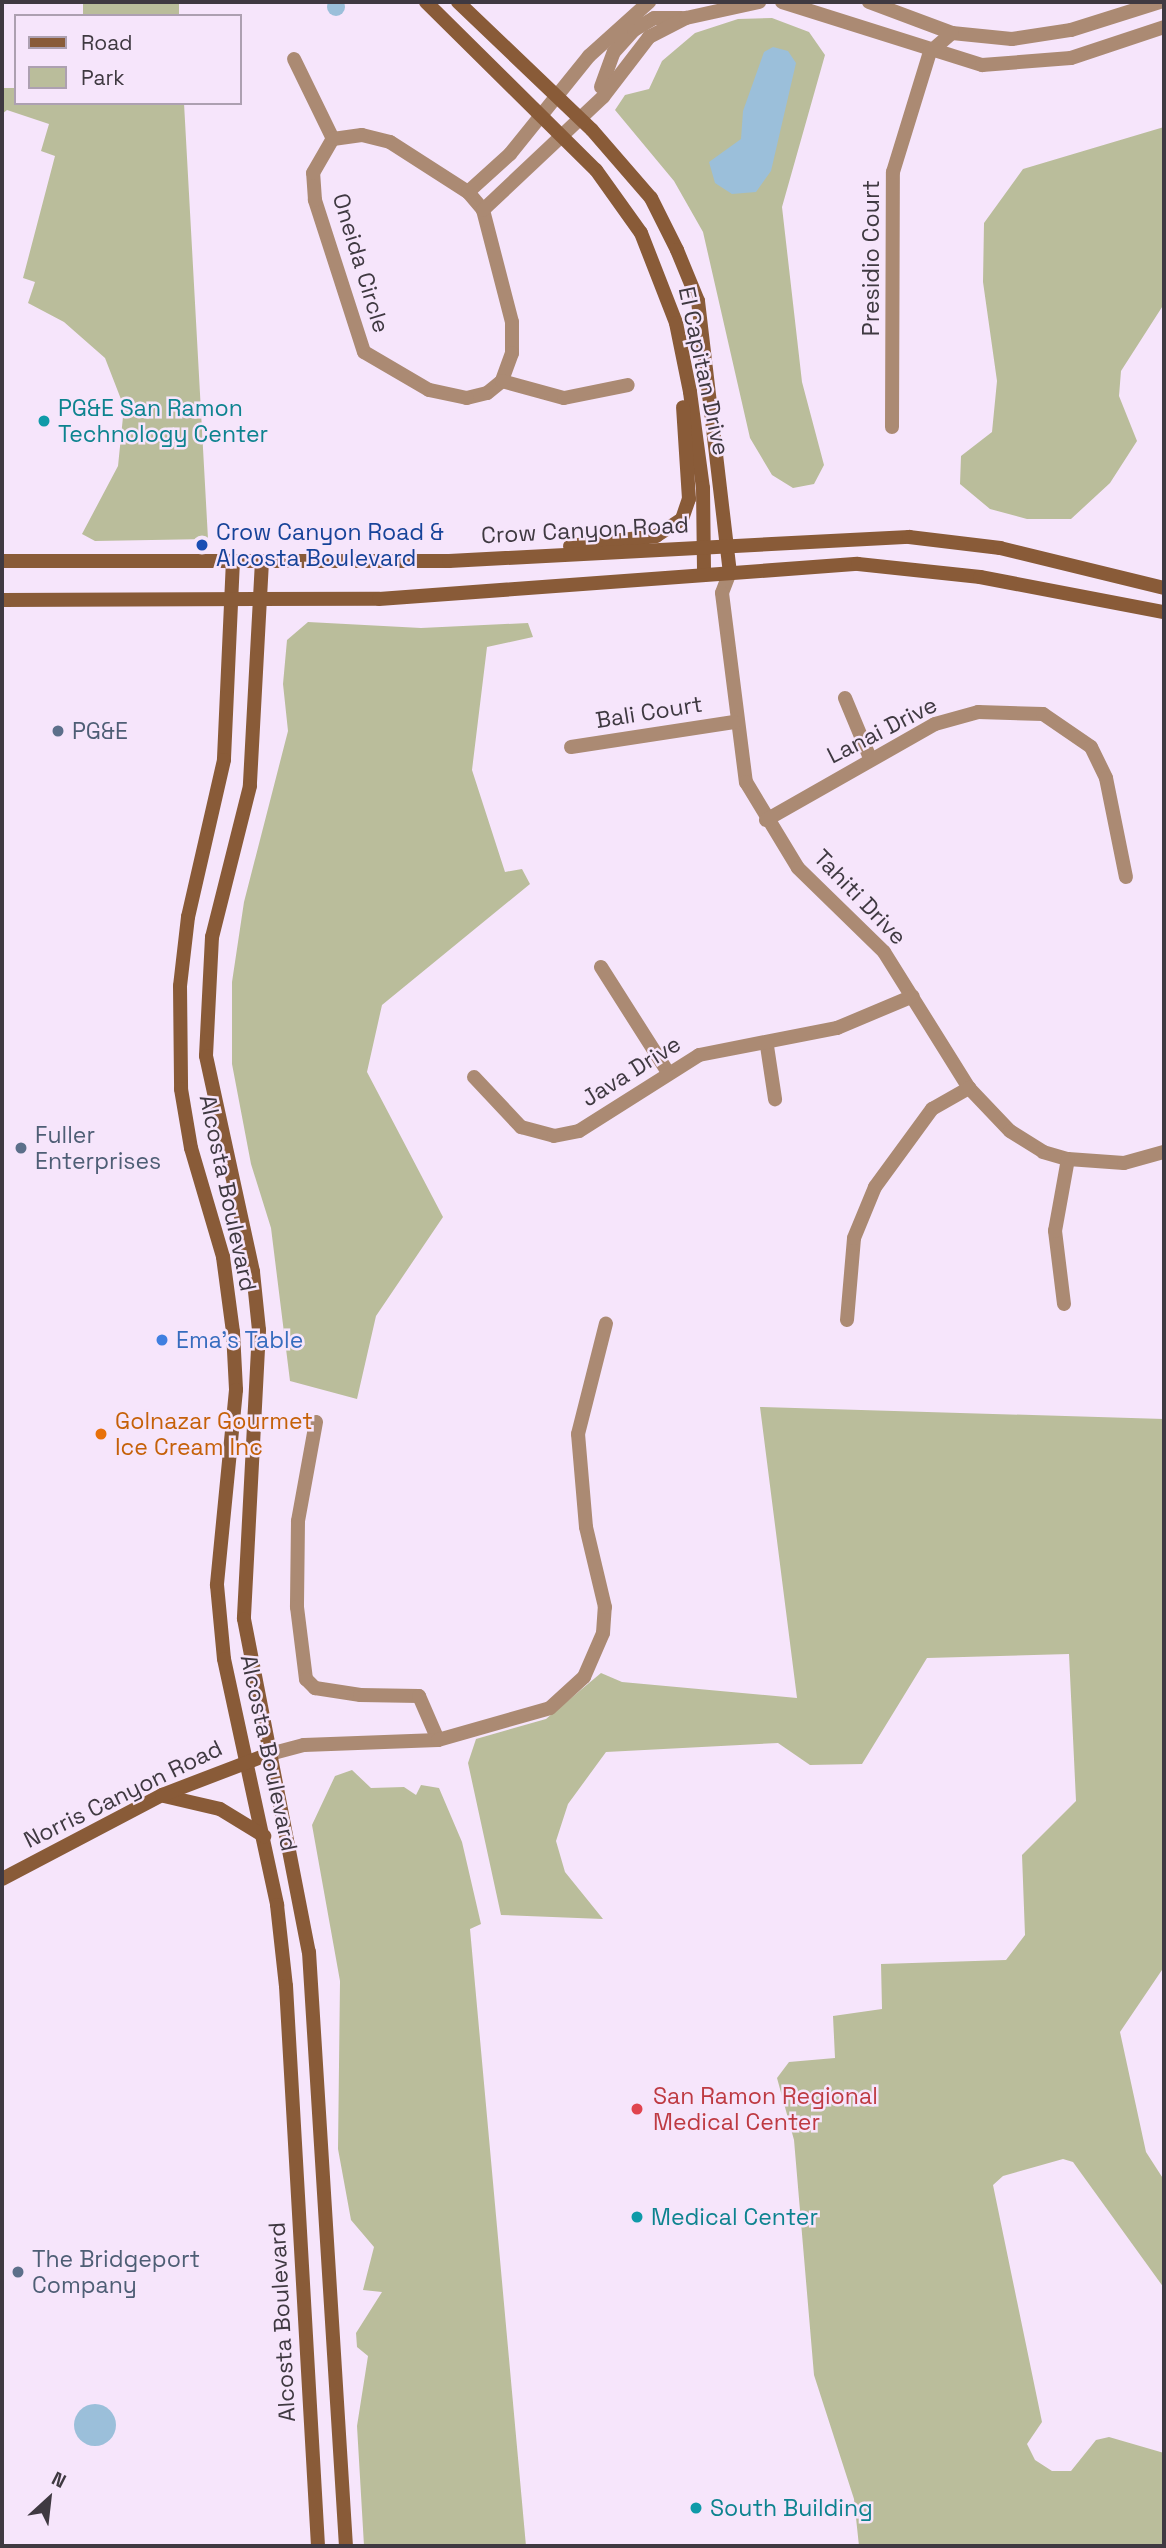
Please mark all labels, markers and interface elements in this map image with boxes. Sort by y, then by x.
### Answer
legend [14,14,242,105]
text: Road [81,29,133,56]
text: Park [81,64,125,91]
street label: Presidio Court [857,180,885,336]
street label: Oneida Circle [327,190,395,336]
street label: El Capitan Drive [673,284,735,458]
place label: PG&E San Ramon Technology Center [58,394,268,448]
marker: PG&E San Ramon Technology Center [36,413,52,429]
street label: Crow Canyon Road [480,511,690,549]
place label: Crow Canyon Road & Alcosta Boulevard [216,518,444,572]
marker: Crow Canyon Road & Alcosta Boulevard [194,537,210,553]
street label: Bali Court [594,690,704,734]
street label: Lanai Drive [822,691,942,769]
place label: PG&E [72,717,128,745]
marker: PG&E [50,723,66,739]
street label: Tahiti Drive [808,844,912,950]
street label: Java Drive [576,1030,686,1112]
street label: Alcosta Boulevard [194,1092,262,1294]
place label: Fuller Enterprises [35,1121,161,1175]
marker: Fuller Enterprises [13,1140,29,1156]
place label: Ema's Table [176,1326,304,1354]
marker: Ema's Table [154,1332,170,1348]
place label: Golnazar Gourmet Ice Cream Inc [115,1407,313,1461]
marker: Golnazar Gourmet Ice Cream Inc [93,1426,109,1442]
street label: Alcosta Boulevard [235,1652,303,1854]
street label: Norris Canyon Road [19,1734,227,1854]
place label: San Ramon Regional Medical Center [653,2082,878,2136]
marker: San Ramon Regional Medical Center [627,2099,647,2119]
place label: Medical Center [651,2203,818,2231]
marker: Medical Center [629,2209,645,2225]
street label: Alcosta Boulevard [263,2221,301,2423]
place label: The Bridgeport Company [32,2245,200,2299]
marker: The Bridgeport Company [10,2264,26,2280]
north arrow [14,2464,84,2534]
text: N [47,2466,70,2494]
place label: South Building [710,2494,873,2522]
marker: South Building [688,2500,704,2516]

